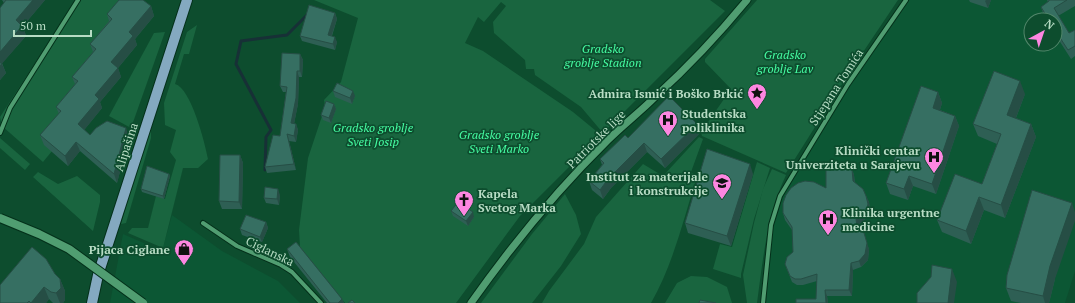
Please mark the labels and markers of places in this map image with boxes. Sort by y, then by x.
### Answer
place icon: Admira Ismić i Boško Brkić [746,82,768,110]
place label: Admira Ismić i Boško Brkić [588,86,743,101]
place label: Studentska poliklinika [682,106,747,135]
hospital icon: Studentska poliklinika [657,109,679,137]
place label: Klinički centar Univerziteta u Sarajevu [786,143,921,172]
hospital icon: Klinički centar Univerziteta u Sarajevu [923,146,945,174]
place label: Institut za materijale i konstrukcije [586,169,709,198]
school or university icon: Institut za materijale i konstrukcije [711,172,733,200]
place label: Kapela Svetog Marka [478,186,556,215]
church icon: Kapela Svetog Marka [453,189,475,217]
place label: Klinika urgentne medicine [842,205,940,234]
hospital icon: Klinika urgentne medicine [817,208,839,236]
shop icon: Pijaca Ciglane [173,238,195,266]
place label: Pijaca Ciglane [89,242,171,257]

